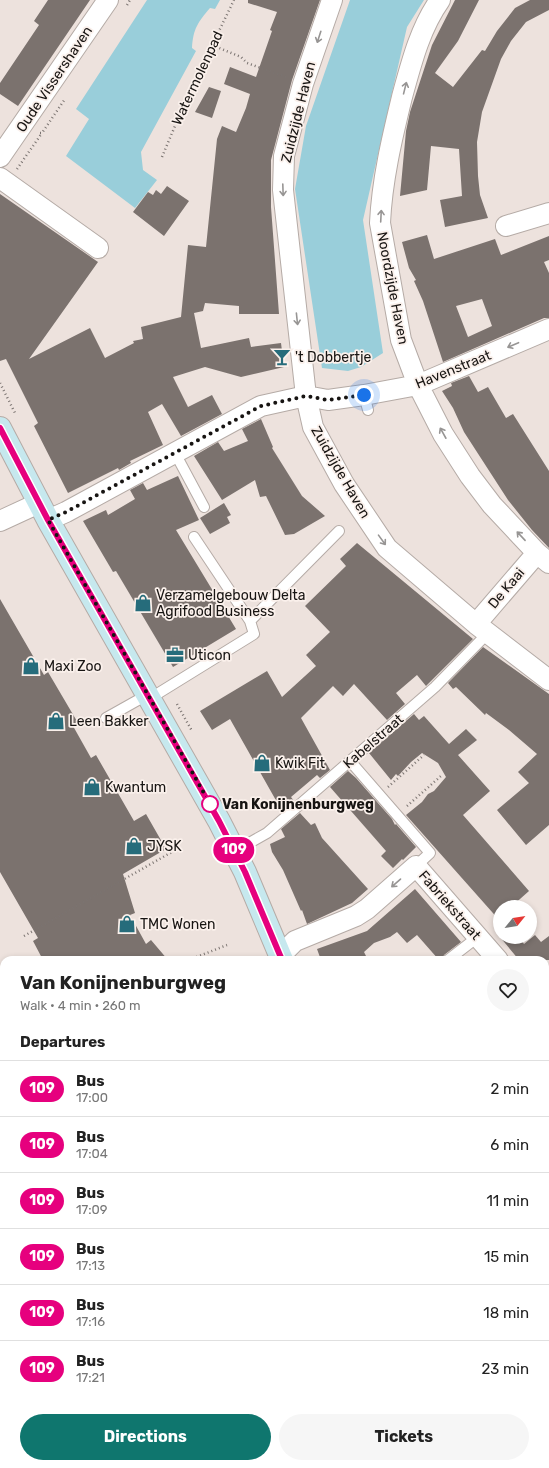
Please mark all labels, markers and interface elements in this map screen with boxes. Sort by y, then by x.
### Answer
street label: Oude Vissershaven [13,23,96,135]
street label: Watermolenpad [168,28,227,128]
one-way arrow [315,30,322,43]
street label: Zuidzijde Haven [278,60,319,164]
one-way arrow [401,82,409,95]
one-way arrow [279,183,287,196]
one-way arrow [377,210,384,223]
street label: Noordzijde Haven [373,230,412,346]
one-way arrow [293,312,301,325]
one-way arrow [508,341,520,349]
street label: Havenstraat [413,346,494,392]
bar icon: 't Dobbertje [272,347,292,367]
place label: 't Dobbertje [295,349,371,366]
your location [354,385,374,405]
street label: Zuidzijde Haven [307,423,374,521]
one-way arrow [438,427,446,439]
one-way arrow [516,531,526,541]
one-way arrow [378,534,386,545]
street label: De Kaai [484,564,528,612]
place label: Verzamelgebouw Delta Agrifood Business [156,587,306,620]
shop icon: Verzamelgebouw Delta Agrifood Business [133,593,153,613]
office icon: Uticon [165,645,185,665]
place label: Uticon [188,647,231,664]
shop icon: Maxi Zoo [21,656,41,676]
place label: Maxi Zoo [44,658,101,675]
street label: Kabelstraat [340,710,407,772]
shop icon: Leen Bakker [46,711,66,731]
place label: Leen Bakker [69,713,149,730]
shop icon: Kwik Fit [252,753,272,773]
place label: Kwik Fit [275,755,326,772]
shop icon: Kwantum [82,777,102,797]
place label: Kwantum [105,779,166,796]
marker: Van Konijnenburgweg [201,795,219,813]
place label: Van Konijnenburgweg [222,796,374,813]
shop icon: JYSK [124,836,144,856]
line badge: 109 [211,837,257,863]
place label: JYSK [147,838,182,855]
text: 109 [221,841,247,858]
street label: Fabriekstraat [415,867,485,944]
one-way arrow [391,879,402,888]
north arrow [493,900,537,944]
map controls [493,900,537,944]
shop icon: TMC Wonen [117,914,137,934]
place label: TMC Wonen [140,916,216,933]
button: heart [487,969,529,1011]
text: Van Konijnenburgweg [20,971,226,994]
text: Walk · 4 min · 260 m [20,998,141,1013]
text: Departures [20,1033,105,1051]
text: Bus [76,1072,104,1090]
text: 109 [29,1080,55,1097]
text: 2 min [490,1080,529,1098]
text: 17:00 [76,1090,108,1105]
text: Bus [76,1128,104,1146]
text: 109 [29,1136,55,1153]
text: 6 min [490,1136,529,1154]
text: 17:04 [76,1146,108,1161]
text: Bus [76,1184,104,1202]
text: 109 [29,1192,55,1209]
text: 11 min [486,1192,529,1210]
text: 17:09 [76,1202,108,1217]
text: Bus [76,1240,104,1258]
text: 109 [29,1248,55,1265]
text: 15 min [484,1248,529,1266]
text: 17:13 [76,1258,105,1273]
text: Bus [76,1296,104,1314]
text: 109 [29,1304,55,1321]
text: 18 min [483,1304,529,1322]
text: 17:16 [76,1314,105,1329]
text: Bus [76,1352,104,1370]
text: 109 [29,1360,55,1377]
text: 23 min [481,1360,529,1378]
text: 17:21 [76,1370,105,1385]
button: Directions [20,1414,271,1460]
button: Tickets [279,1414,529,1460]

